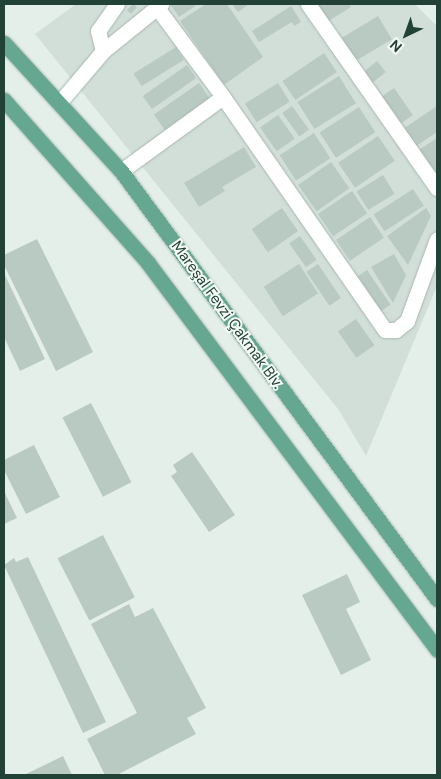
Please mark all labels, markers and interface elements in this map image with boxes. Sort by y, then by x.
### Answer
north arrow [381,10,431,60]
text: N [386,36,406,56]
street label: Mareşal Fevzi Çakmak Blv. [167,238,287,392]

